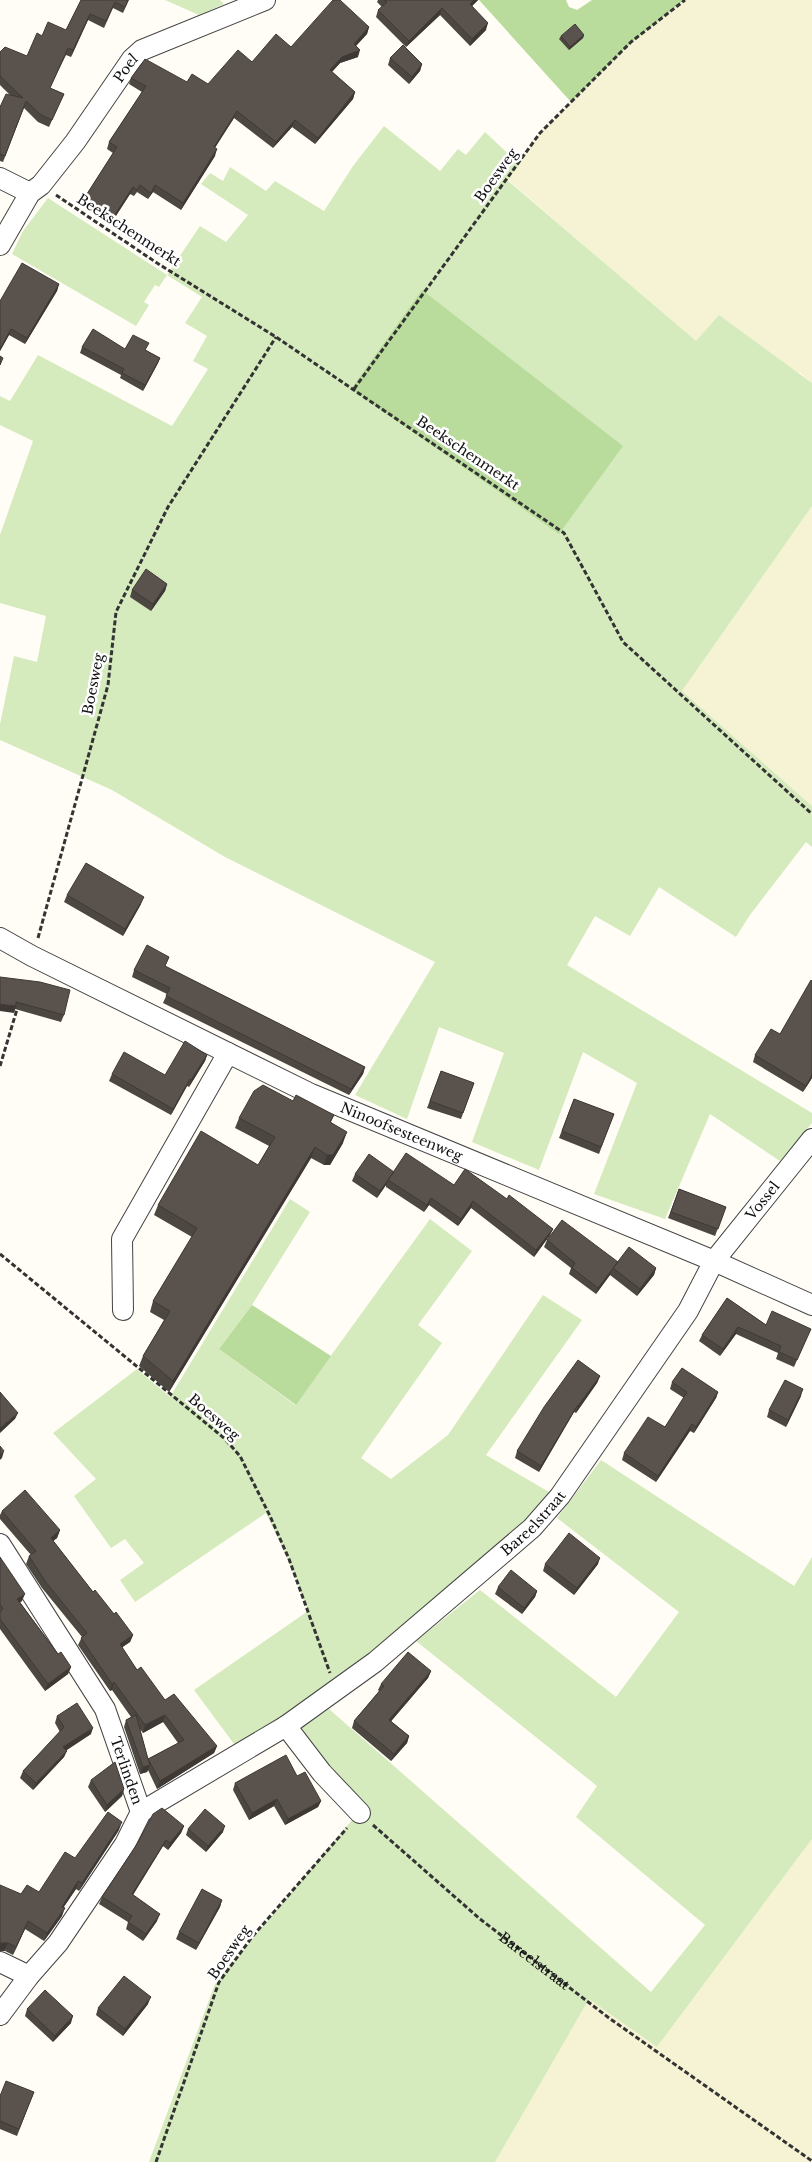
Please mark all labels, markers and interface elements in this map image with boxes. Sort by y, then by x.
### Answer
street label: Poel [110,49,142,86]
street label: Boesweg [470,144,522,205]
street label: Beekschenmerkt [74,190,185,271]
street label: Beekschenmerkt [413,412,523,494]
street label: Boesweg [78,651,108,716]
street label: Ninoofsesteenweg [338,1098,466,1165]
street label: Vossel [741,1177,784,1224]
street label: Boesweg [185,1390,244,1445]
street label: Bareelstraat [497,1487,570,1560]
street label: Terlinden [106,1734,147,1807]
street label: Boesweg [204,1921,255,1983]
street label: Bareelstraat [495,1928,574,1994]

